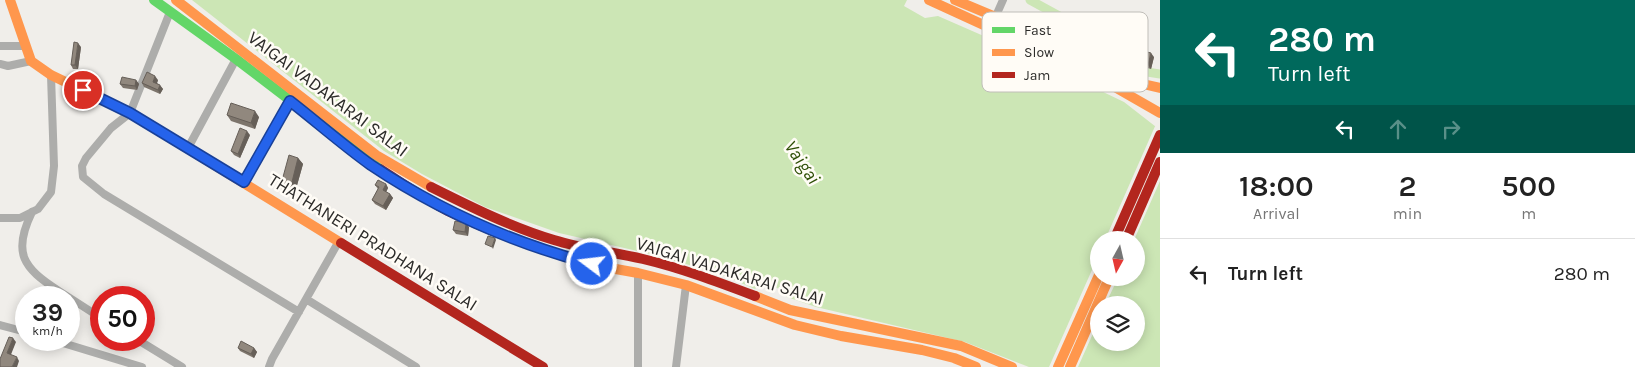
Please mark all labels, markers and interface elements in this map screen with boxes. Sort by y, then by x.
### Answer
legend [982,12,1148,92]
text: 280 m [1268,19,1376,60]
icon: left [1185,20,1250,85]
text: Fast [1024,22,1051,39]
street label: VAIGAI VADAKARAI SALAI [243,26,413,162]
text: Slow [1024,44,1054,61]
text: Turn left [1268,61,1351,87]
text: Jam [1024,67,1050,84]
pin [62,69,104,111]
icon: arrive [69,76,97,104]
icon: left [1331,115,1359,143]
icon: ahead [1384,115,1412,143]
icon: right [1437,115,1465,143]
water label: Vaigai [780,136,825,189]
street label: THATHANERI PRADHANA SALAI [264,168,482,316]
text: 18:00 [1239,168,1314,204]
text: 2 [1399,168,1417,204]
text: 500 [1501,168,1556,204]
text: Arrival [1253,204,1300,223]
text: min [1393,204,1422,223]
text: m [1521,204,1536,223]
north arrow [1090,231,1145,286]
map controls [1090,231,1145,351]
street label: VAIGAI VADAKARAI SALAI [633,232,827,310]
position arrow [565,237,617,289]
icon: left [1185,260,1213,288]
text: Turn left [1228,263,1303,285]
text: 280 m [1554,263,1610,285]
speed limit sign: 50 [90,286,155,351]
button: layers [1090,296,1145,351]
text: 39 [32,298,63,327]
text: km/h [32,324,63,338]

